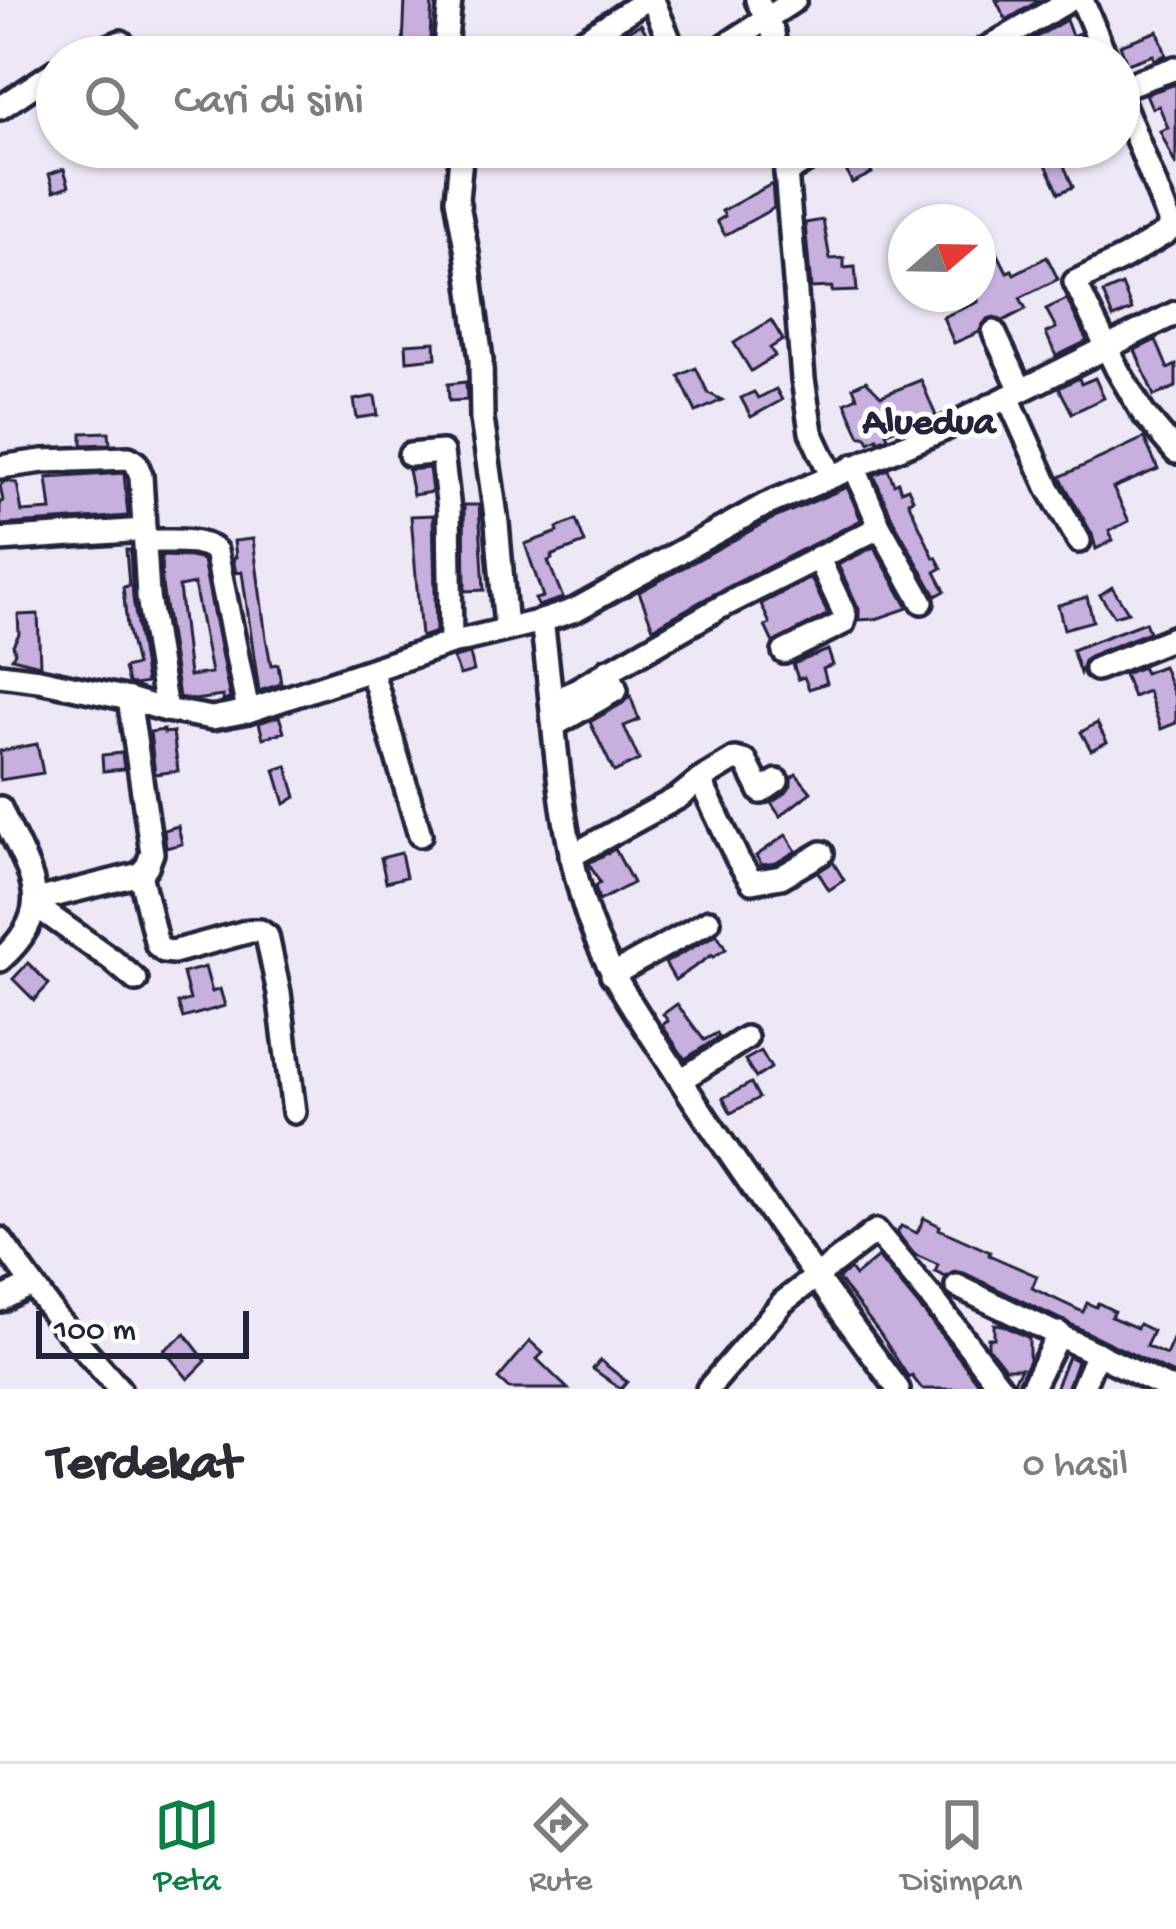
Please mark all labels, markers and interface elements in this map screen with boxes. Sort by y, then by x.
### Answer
search box [36,36,1140,168]
icon: search [78,69,144,135]
text: Cari di sini [174,76,364,129]
north arrow [888,204,996,312]
district label: Aluedua [862,402,998,448]
scale bar [36,1305,249,1358]
text: 100 m [54,1313,136,1351]
text: Terdekat [48,1437,240,1497]
text: 0 hasil [1023,1444,1128,1490]
tab: Peta [154,1792,221,1902]
tab: Rute [528,1792,594,1902]
tab: Disimpan [901,1792,1022,1902]

